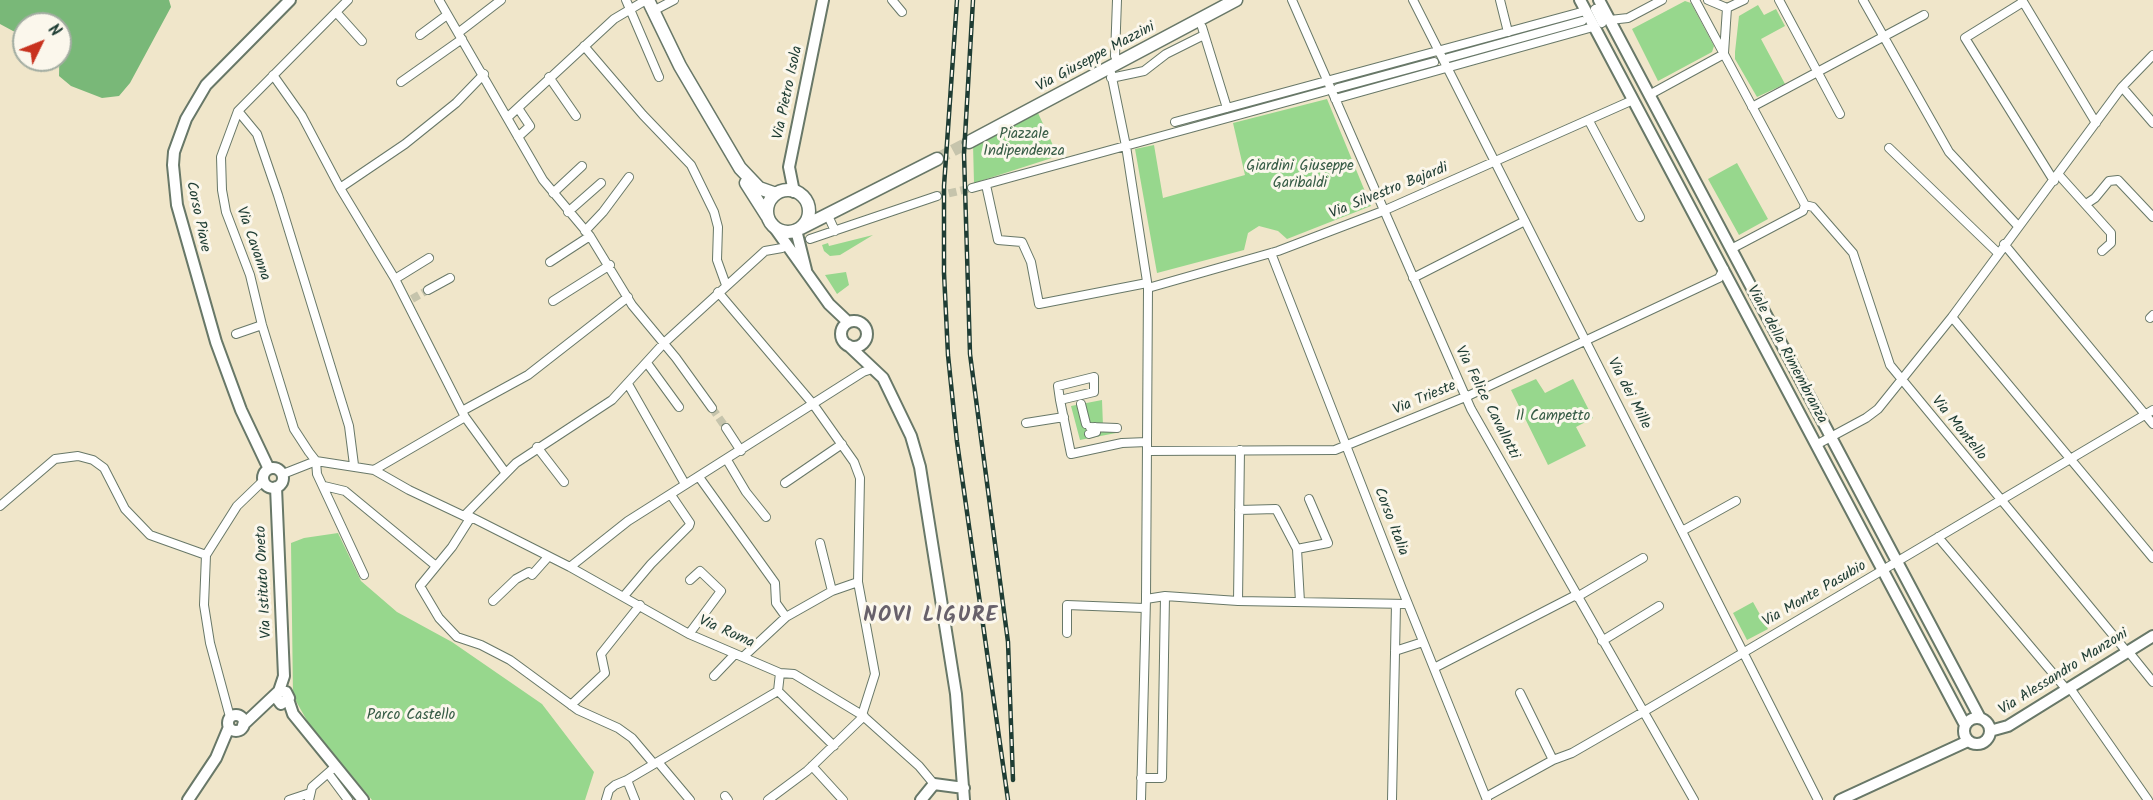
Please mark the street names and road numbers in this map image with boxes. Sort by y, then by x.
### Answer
street label: Via Giuseppe Mazzini [1034,19,1158,97]
street label: Via Pietro Isola [770,45,808,141]
street label: Via Silvestro Bajardi [1327,160,1451,224]
street label: Corso Piave [181,180,213,254]
street label: Via Cavanna [231,205,273,283]
street label: Viale della Rimembranza [1742,283,1830,427]
street label: Via Felice Cavallotti [1450,343,1522,463]
street label: Via dei Mille [1602,355,1654,433]
street label: Via Trieste [1391,378,1459,420]
street label: Via Montello [1926,393,1990,465]
street label: Corso Italia [1369,485,1411,559]
street label: Via Istituto Oneto [253,525,277,639]
street label: Via Monte Pasubio [1760,558,1870,632]
street label: Via Roma [695,613,757,653]
street label: Via Alessandro Manzoni [1996,626,2132,720]

